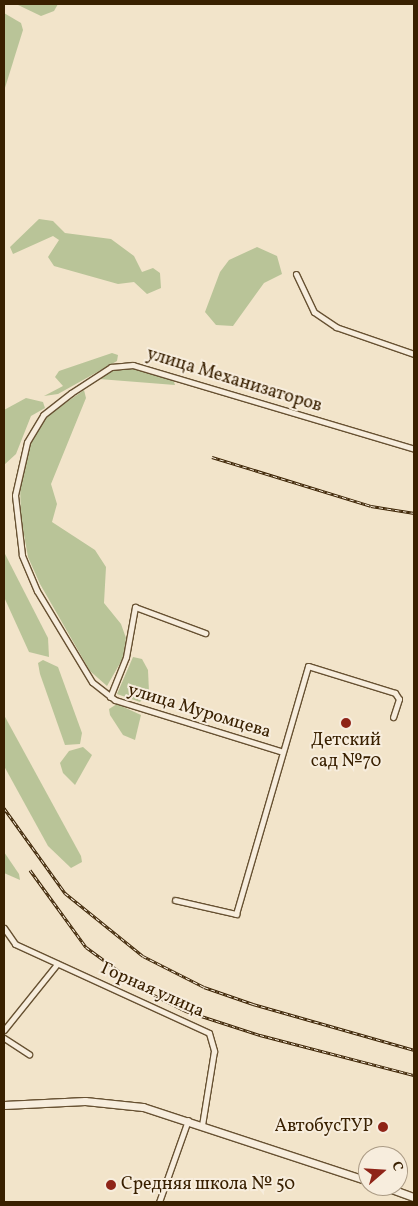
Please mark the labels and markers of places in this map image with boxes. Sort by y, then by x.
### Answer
marker: Детский сад №70 [340,717,352,729]
place label: Детский сад №70 [311,731,381,774]
place label: АвтобусТУР [275,1116,373,1138]
marker: АвтобусТУР [377,1121,389,1133]
place label: Средняя школа № 50 [121,1174,295,1196]
marker: Средняя школа № 50 [105,1179,117,1191]

